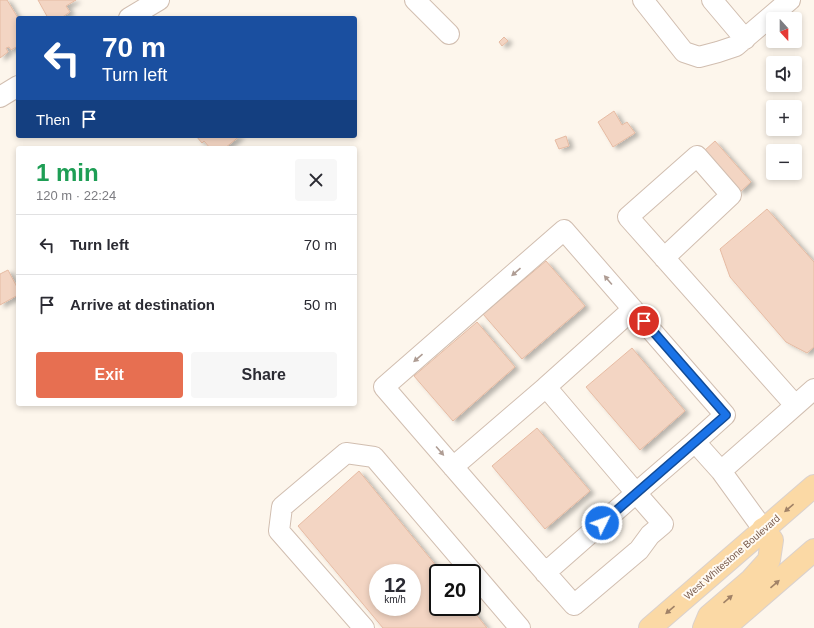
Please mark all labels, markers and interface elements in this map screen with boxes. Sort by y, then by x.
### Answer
north arrow [766,12,802,48]
map controls [766,12,802,180]
icon: left [36,32,88,84]
text: 70 m [102,32,166,63]
button: sound [766,56,802,92]
text: Turn left [102,65,167,85]
button: + [766,100,802,136]
icon: arrive [78,108,100,130]
text: Then [36,111,70,128]
button: − [766,144,802,180]
text: 1 min [36,159,99,186]
button: close [295,159,337,201]
text: 120 m · 22:24 [36,188,116,203]
icon: left [36,234,58,256]
text: Turn left [70,236,129,253]
text: 70 m [304,236,337,253]
one-way arrow [510,268,521,277]
one-way arrow [603,275,612,285]
icon: arrive [36,294,58,316]
text: Arrive at destination [70,296,215,313]
text: 50 m [304,296,337,313]
pin [627,304,661,338]
icon: arrive [633,310,655,332]
button: Exit [36,352,183,398]
button: Share [191,352,337,398]
one-way arrow [412,353,423,362]
one-way arrow [435,446,444,456]
position arrow [581,502,623,544]
one-way arrow [783,503,794,512]
street label: West Whitestone Boulevard [682,512,782,602]
speed limit sign: 20 [429,564,481,616]
text: 12 [384,574,406,596]
one-way arrow [769,580,780,589]
text: km/h [384,594,406,605]
one-way arrow [723,594,734,603]
one-way arrow [665,606,676,615]

